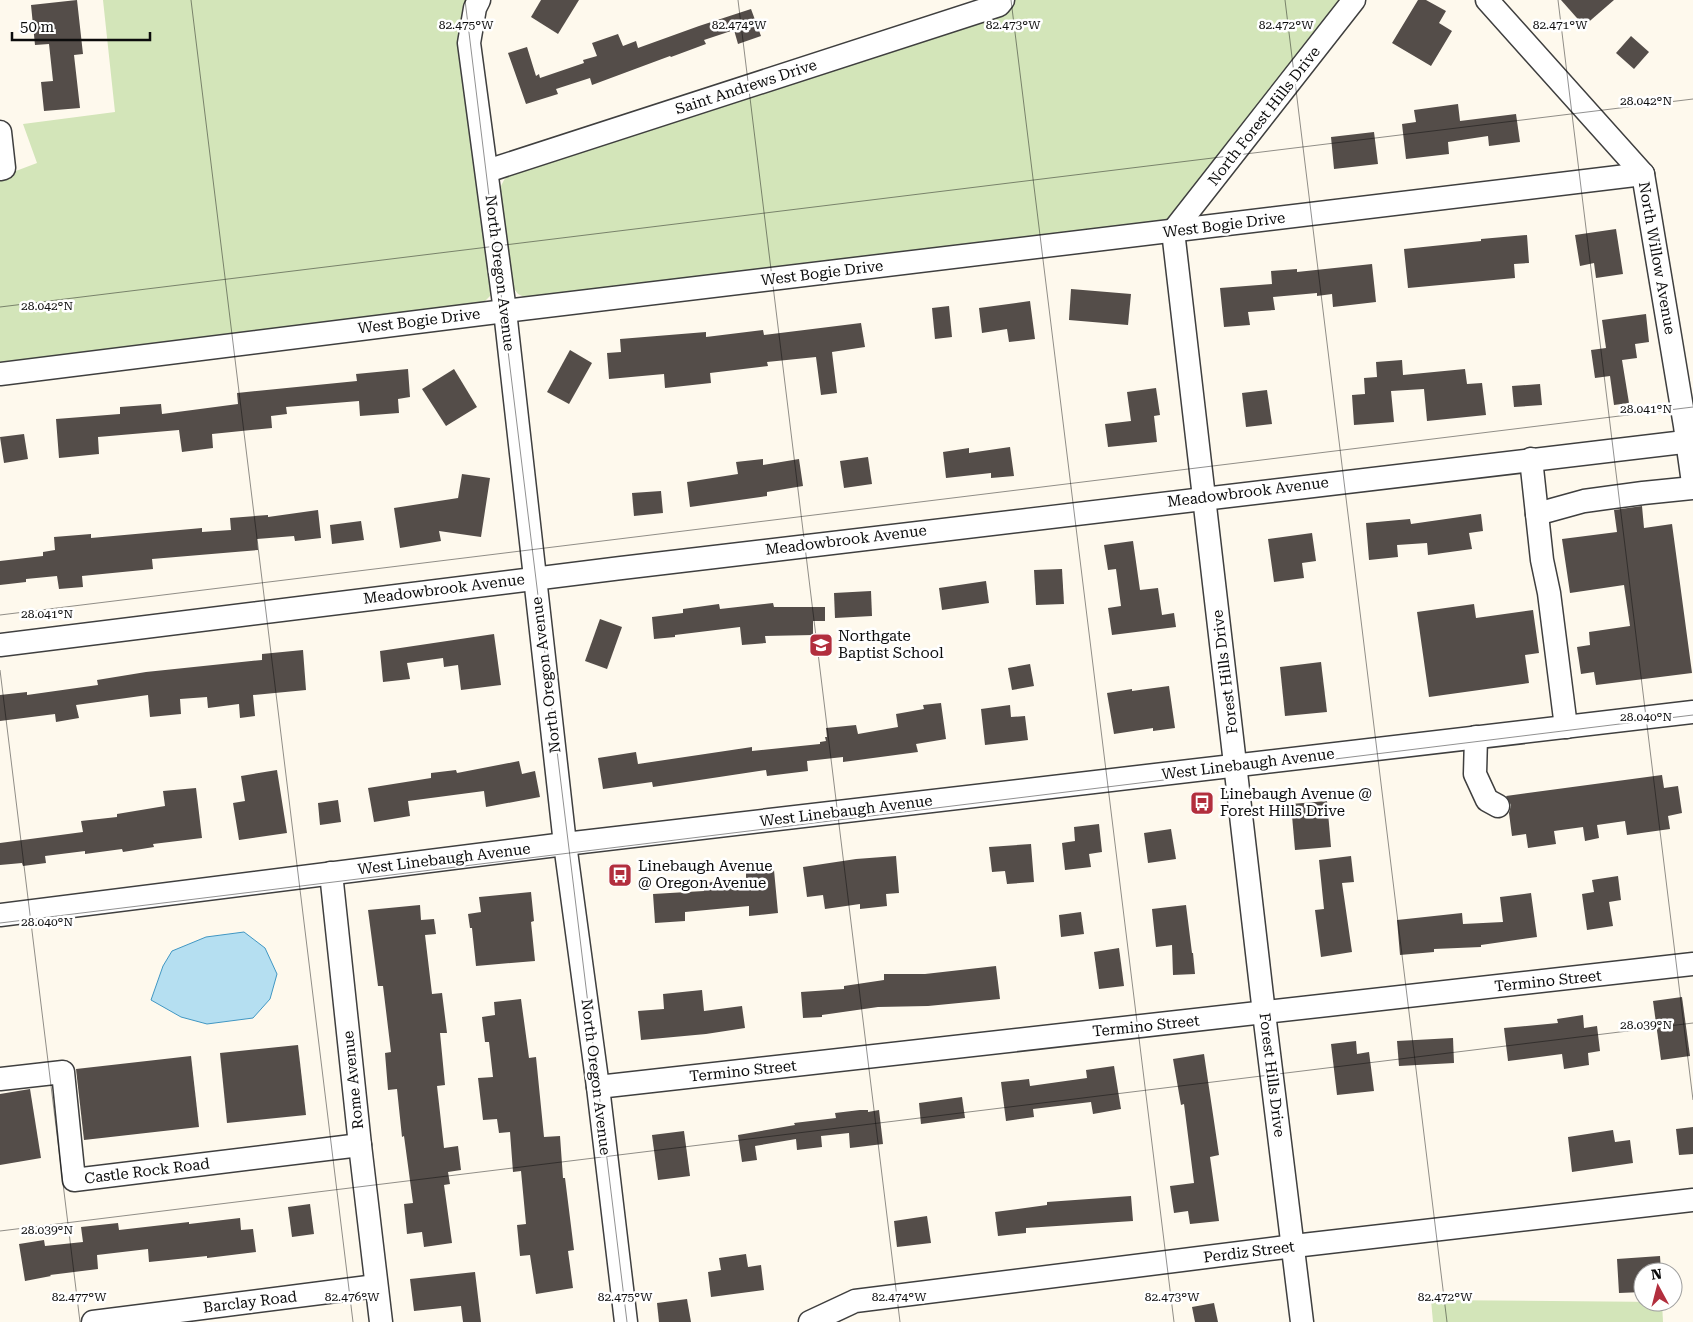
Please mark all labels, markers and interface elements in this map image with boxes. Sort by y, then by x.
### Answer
scale bar [12,10,150,42]
text: 50 m [20,18,55,36]
text: 82.475°W [439,18,494,32]
text: 82.474°W [712,18,767,32]
text: 82.473°W [986,18,1041,32]
text: 82.472°W [1259,18,1314,32]
text: 82.471°W [1533,18,1588,32]
street label: North Forest Hills Drive [1204,43,1324,189]
street label: Saint Andrews Drive [673,56,819,118]
text: 28.042°N [1620,94,1672,108]
street label: North Willow Avenue [1635,180,1679,336]
street label: North Oregon Avenue [481,194,519,352]
street label: West Bogie Drive [1162,209,1286,241]
street label: West Bogie Drive [760,257,884,289]
text: 28.042°N [21,299,73,313]
street label: West Bogie Drive [357,305,481,337]
text: 28.041°N [1620,402,1672,416]
street label: Meadowbrook Avenue [1166,473,1330,511]
street label: Meadowbrook Avenue [764,521,928,559]
street label: Meadowbrook Avenue [362,570,526,608]
street label: North Oregon Avenue [527,596,565,754]
text: 28.041°N [21,607,73,621]
street label: Forest Hills Drive [1208,609,1242,735]
place label: Northgate Baptist School [838,627,944,662]
school or university icon: Northgate Baptist School [808,632,834,658]
text: 28.040°N [1620,710,1672,724]
street label: West Linebaugh Avenue [1161,744,1335,784]
place label: Linebaugh Avenue @ Forest Hills Drive [1220,785,1372,820]
bus stop icon: Linebaugh Avenue @ Forest Hills Drive [1189,790,1215,816]
street label: West Linebaugh Avenue [759,791,933,831]
street label: West Linebaugh Avenue [357,839,531,879]
place label: Linebaugh Avenue @ Oregon Avenue [638,857,773,892]
bus stop icon: Linebaugh Avenue @ Oregon Avenue [607,862,633,888]
text: 28.040°N [21,915,73,929]
street label: Termino Street [1494,966,1603,996]
street label: North Oregon Avenue [577,998,615,1156]
street label: Termino Street [1092,1011,1201,1041]
street label: Forest Hills Drive [1255,1012,1289,1138]
text: 28.039°N [1620,1018,1672,1032]
street label: Rome Avenue [339,1030,367,1130]
street label: Termino Street [689,1056,798,1086]
street label: Castle Rock Road [83,1154,211,1188]
text: 28.039°N [21,1223,73,1237]
street label: Perdiz Street [1202,1237,1296,1267]
north arrow [1633,1262,1683,1312]
text: N [1650,1265,1663,1283]
street label: Barclay Road [202,1287,298,1317]
text: 82.477°W [52,1290,107,1304]
text: 82.476°W [325,1290,380,1304]
text: 82.475°W [598,1290,653,1304]
text: 82.474°W [872,1290,927,1304]
text: 82.473°W [1145,1290,1200,1304]
text: 82.472°W [1418,1290,1473,1304]

